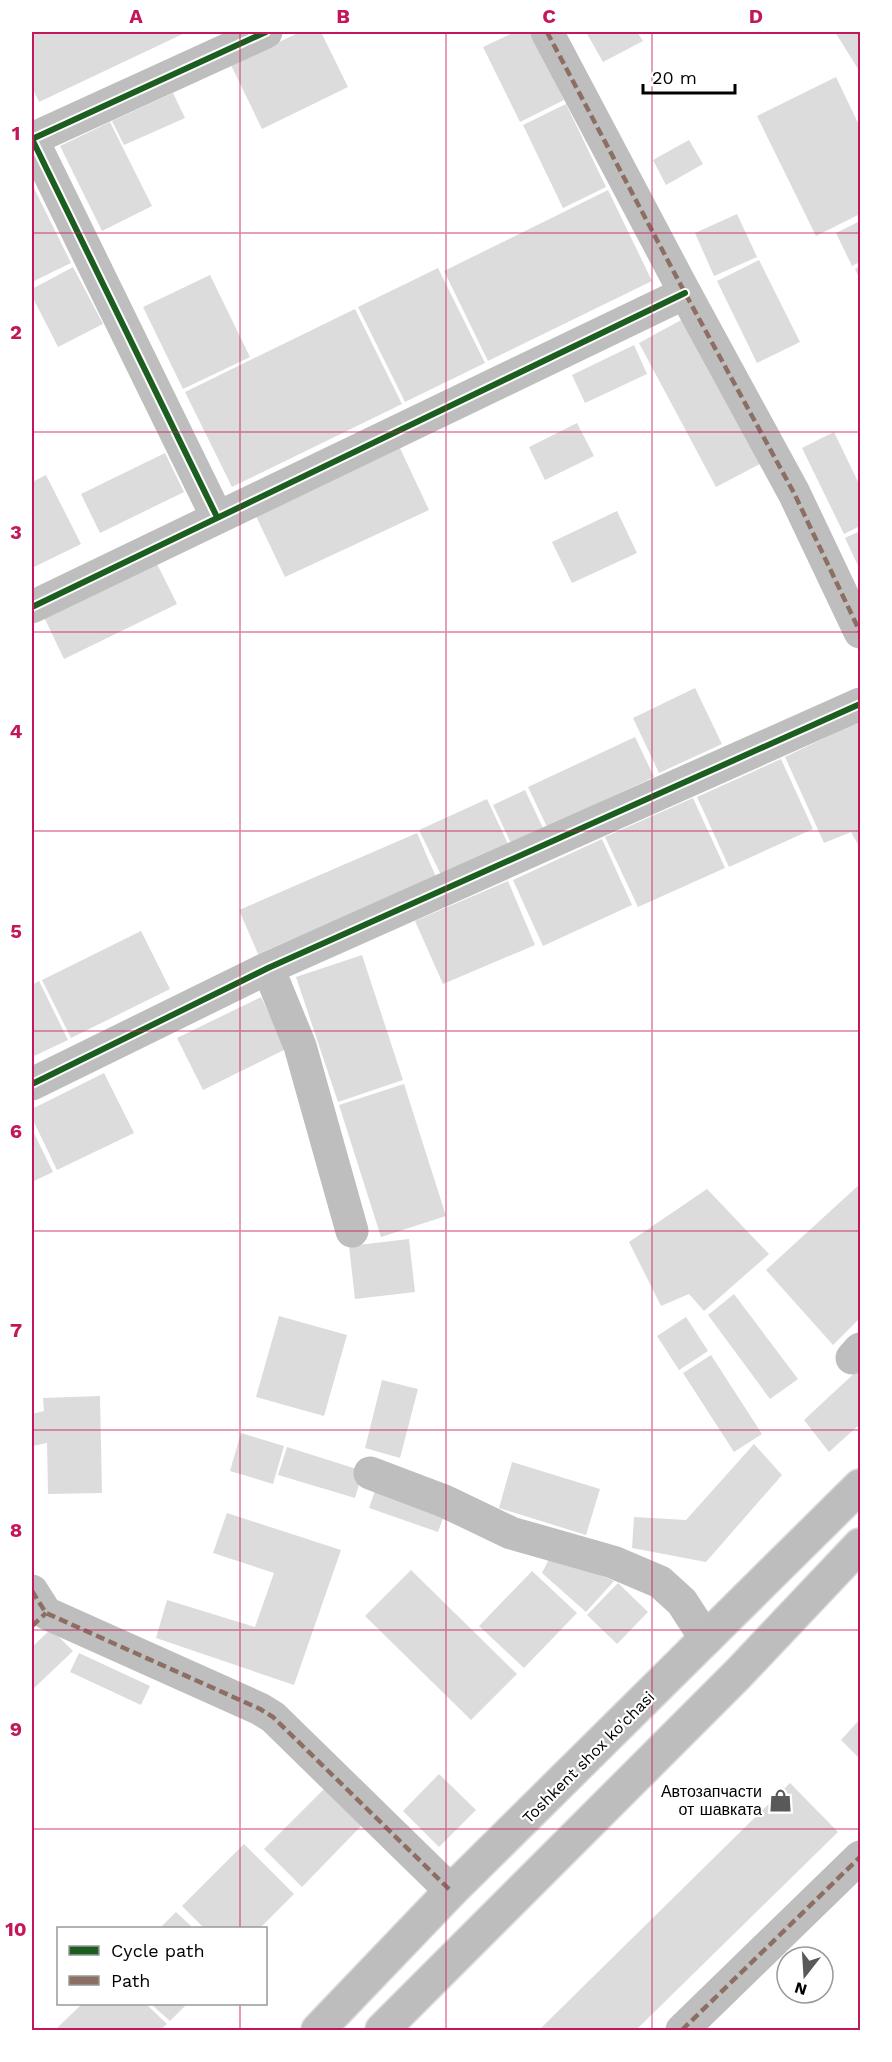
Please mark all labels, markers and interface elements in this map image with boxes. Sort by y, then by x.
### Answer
text: A [129,4,143,28]
text: B [336,4,350,28]
text: C [542,4,556,28]
text: D [749,4,763,28]
scale bar [643,57,734,95]
text: 20 m [652,67,697,88]
text: 1 [12,121,20,145]
text: 2 [10,320,22,344]
text: 3 [10,520,22,544]
text: 4 [10,719,23,743]
text: 5 [10,919,22,943]
text: 6 [10,1119,22,1143]
text: 7 [10,1318,22,1342]
text: 8 [10,1518,22,1542]
street label: Toshkent shox ko'chasi [518,1687,658,1827]
text: 9 [10,1717,22,1741]
place label: Автозапчасти от шавката [661,1782,762,1819]
shop icon: Автозапчасти от шавката [767,1787,793,1813]
text: 10 [5,1917,27,1941]
legend [57,1927,267,2005]
text: Cycle path [111,1940,205,1961]
north arrow [775,1945,835,2005]
text: Path [111,1970,151,1991]
text: N [792,1978,809,2000]

